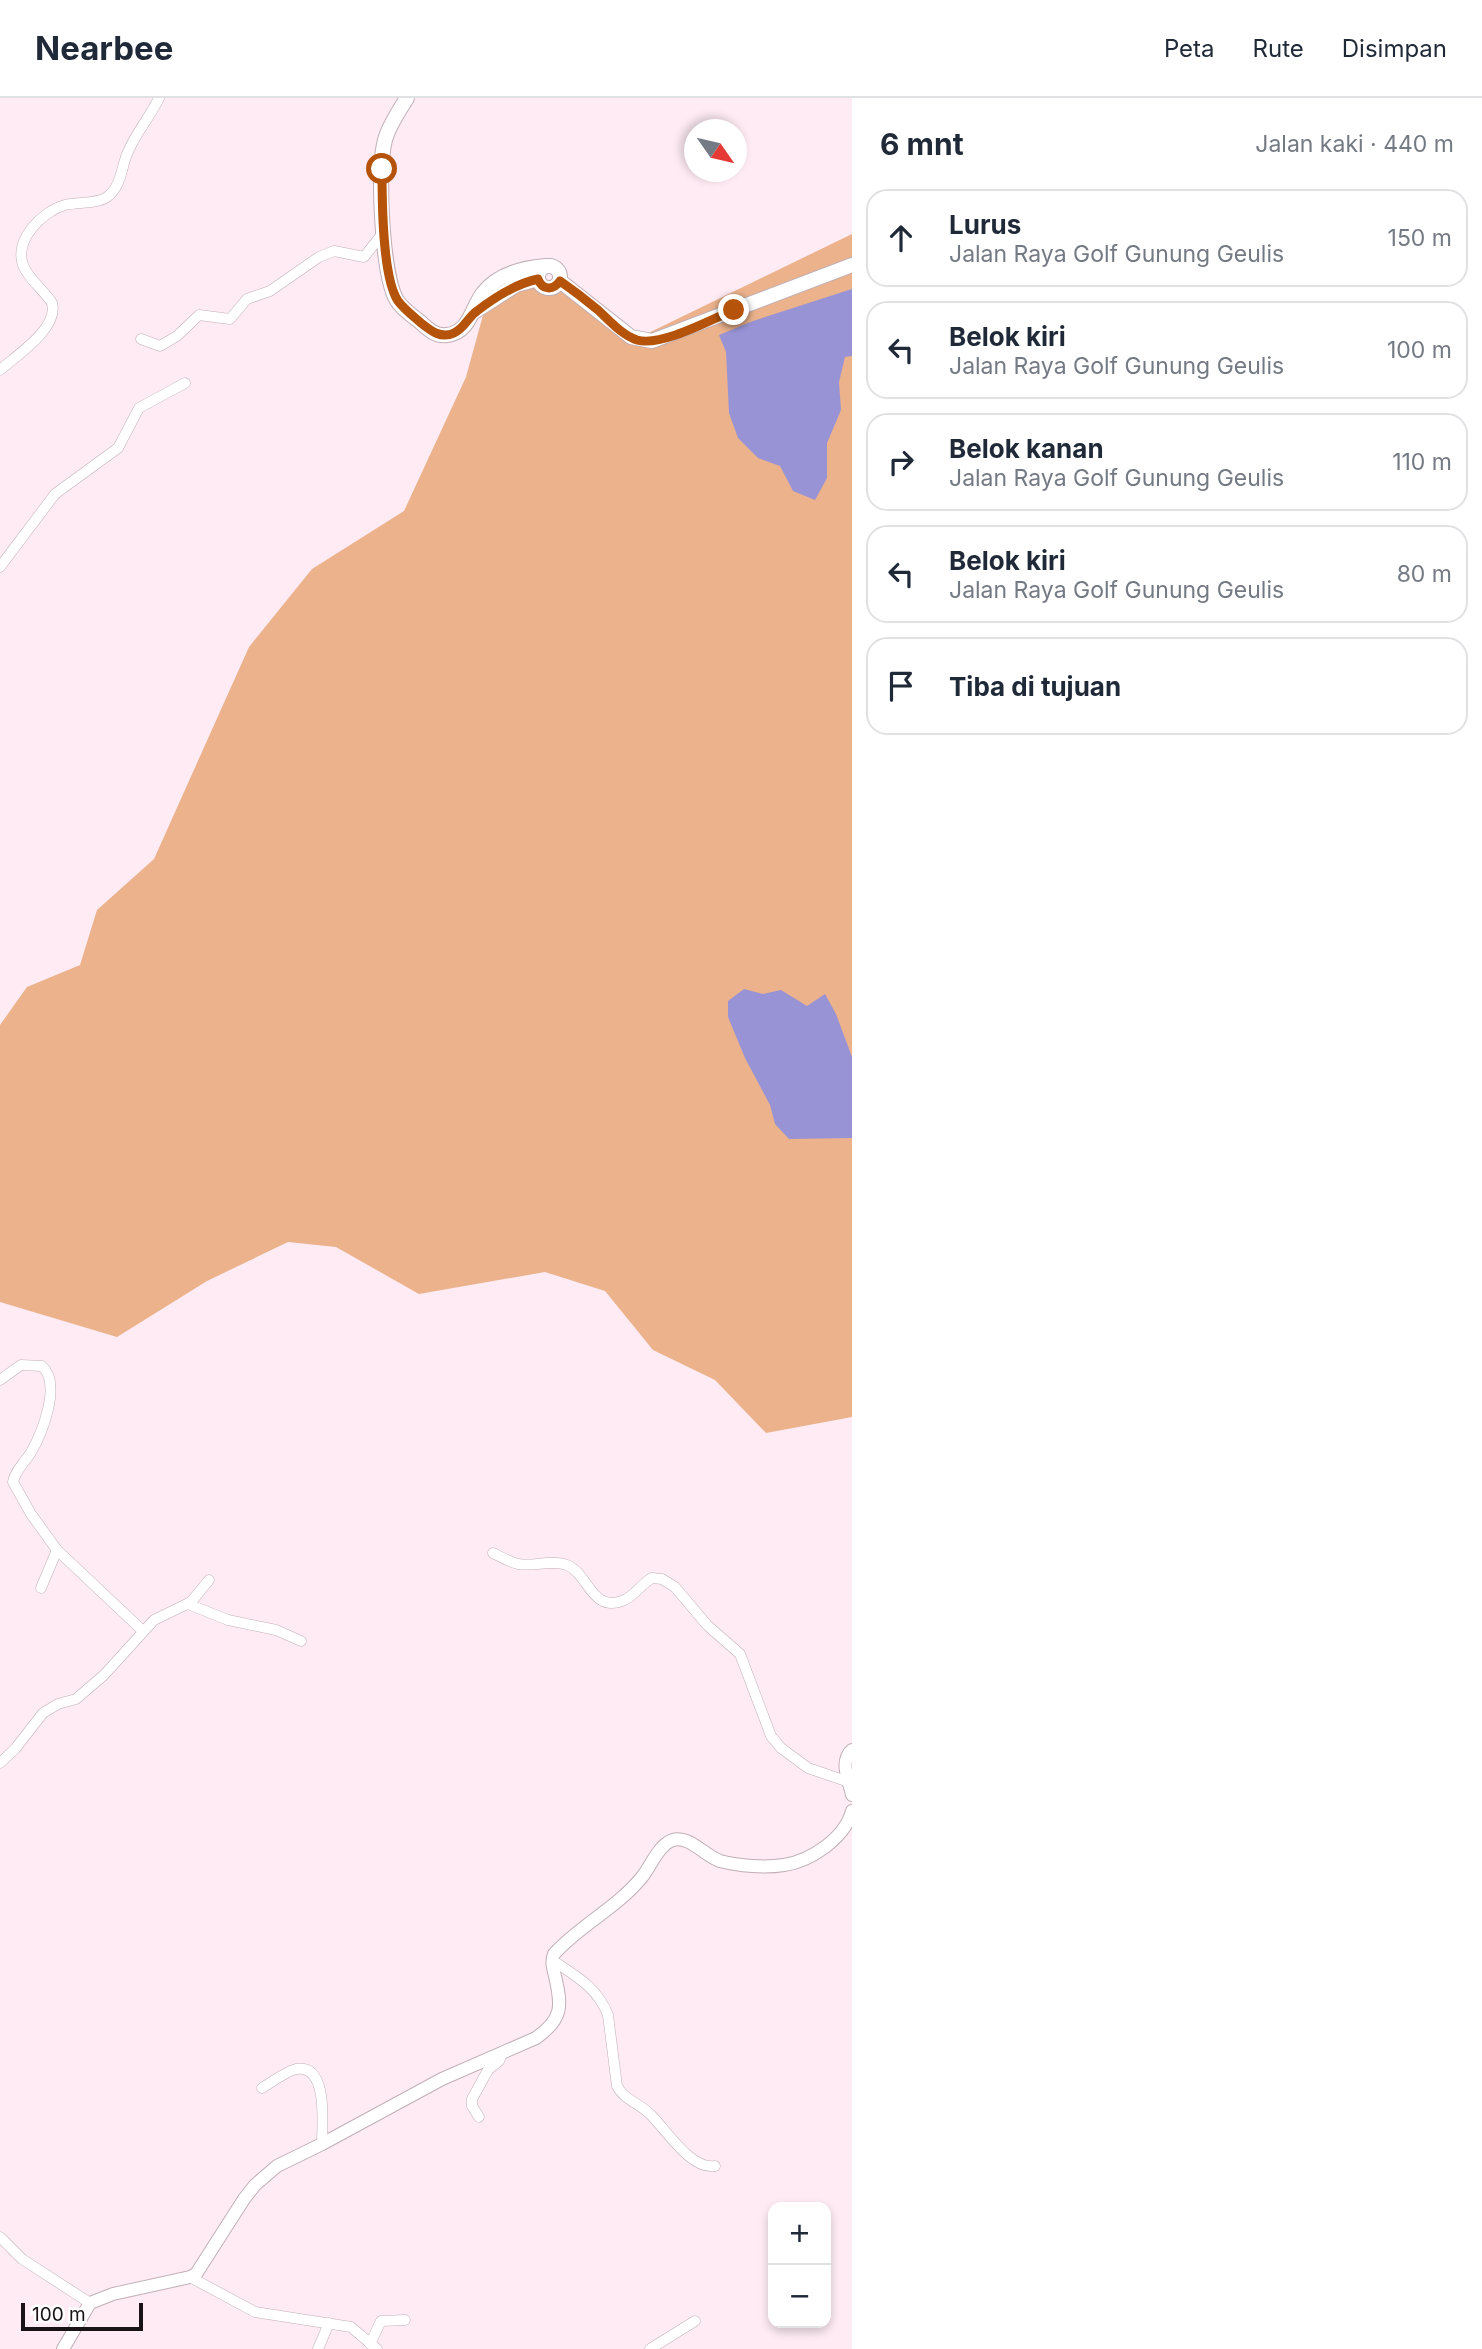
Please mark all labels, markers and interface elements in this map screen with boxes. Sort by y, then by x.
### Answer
text: Nearbee [35,28,173,68]
text: Peta [1164,34,1215,63]
text: Rute [1253,34,1304,63]
text: Disimpan [1342,34,1447,63]
north arrow [684,119,747,182]
text: 6 mnt [880,126,964,162]
text: Jalan kaki · 440 m [1255,130,1454,158]
route start [366,153,397,184]
text: Lurus [949,209,1021,240]
icon: ahead [882,219,920,257]
text: 150 m [1388,224,1452,252]
text: Jalan Raya Golf Gunung Geulis [949,240,1284,268]
route end [718,294,749,325]
text: Belok kiri [949,321,1066,352]
icon: left [882,331,920,369]
text: 100 m [1387,336,1452,364]
text: Jalan Raya Golf Gunung Geulis [949,352,1284,380]
text: Belok kanan [949,433,1104,464]
icon: right [882,443,920,481]
text: 110 m [1392,448,1452,476]
text: Jalan Raya Golf Gunung Geulis [949,464,1284,492]
text: Belok kiri [949,545,1066,576]
icon: left [882,555,920,593]
text: 80 m [1397,560,1452,588]
text: Jalan Raya Golf Gunung Geulis [949,576,1284,604]
icon: arrive [882,667,920,705]
text: Tiba di tujuan [949,671,1121,702]
map controls [768,2202,831,2328]
button: + [768,2202,831,2265]
button: − [768,2265,831,2328]
scale bar [21,2300,144,2332]
text: 100 m [32,2303,86,2326]

